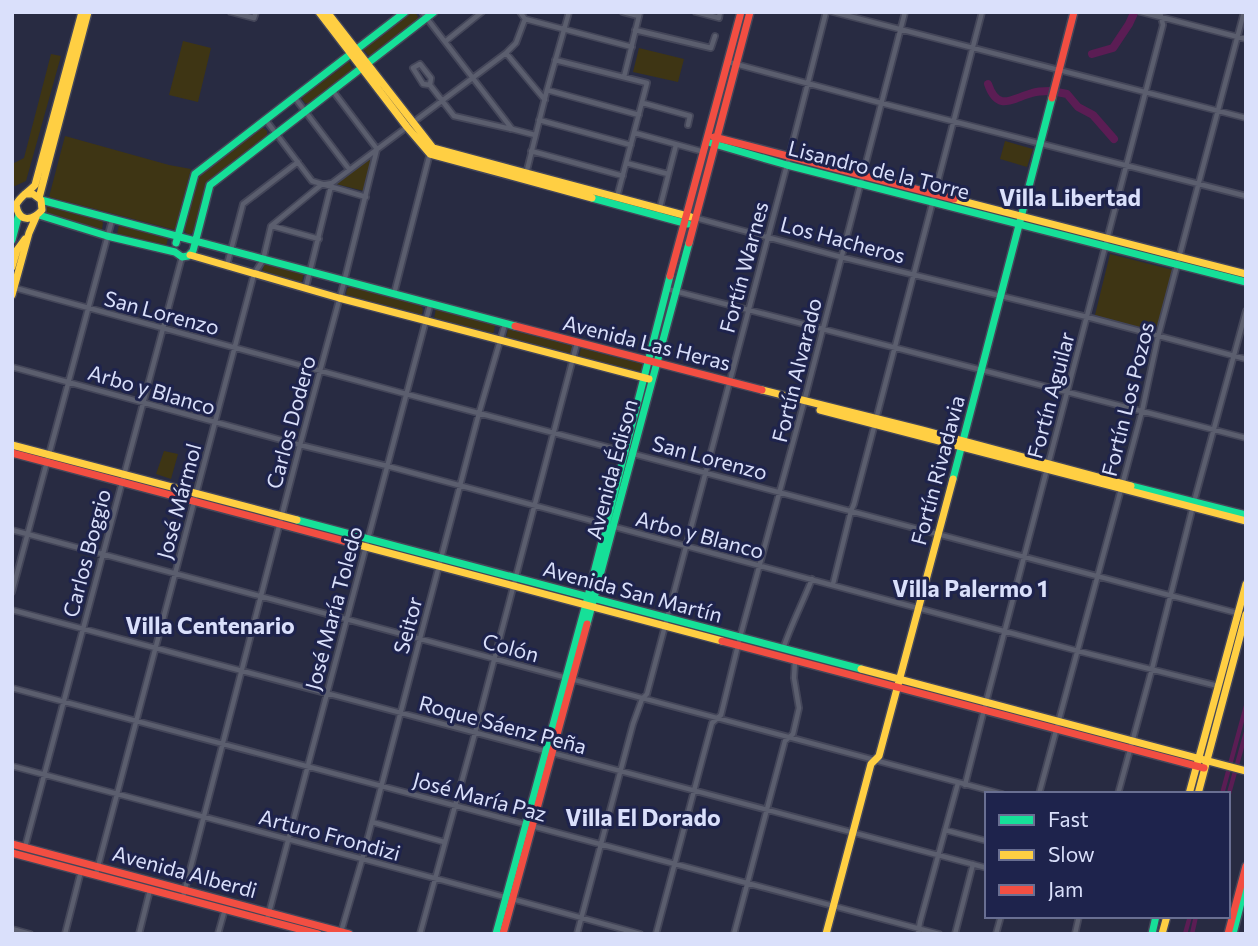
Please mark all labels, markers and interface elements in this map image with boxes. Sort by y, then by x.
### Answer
street label: Lisandro de la Torre [786,134,972,204]
district label: Villa Libertad [999,183,1141,211]
street label: Fortín Warnes [713,199,773,335]
street label: Los Hacheros [778,210,908,268]
street label: San Lorenzo [102,285,222,339]
street label: Fortín Alvarado [766,295,826,445]
street label: Avenida Las Heras [561,309,733,375]
street label: Fortín Los Pozos [1096,319,1158,479]
street label: Fortín Aguilar [1021,329,1079,461]
street label: Carlos Dodero [260,353,320,491]
street label: Arbo y Blanco [85,359,219,419]
street label: Fortín Rivadavia [905,393,969,547]
street label: Avenida Édison [580,396,642,542]
street label: San Lorenzo [650,430,770,484]
street label: José Mármol [151,441,205,561]
street label: Carlos Boggio [57,486,115,620]
street label: Arbo y Blanco [633,505,767,563]
street label: José María Toledo [299,524,367,692]
street label: Avenida San Martín [541,555,725,627]
district label: Villa Palermo 1 [892,574,1048,602]
street label: Seitor [387,594,427,656]
district label: Villa Centenario [125,611,295,639]
street label: Colón [480,628,542,666]
street label: Roque Sáenz Peña [416,690,590,758]
street label: José María Paz [410,766,550,826]
legend [985,792,1230,918]
street label: Arturo Frondizi [256,803,404,865]
district label: Villa El Dorado [565,803,721,831]
text: Fast [1048,806,1089,831]
street label: Avenida Alberdi [110,840,260,902]
text: Slow [1048,841,1095,866]
text: Jam [1048,876,1083,901]

